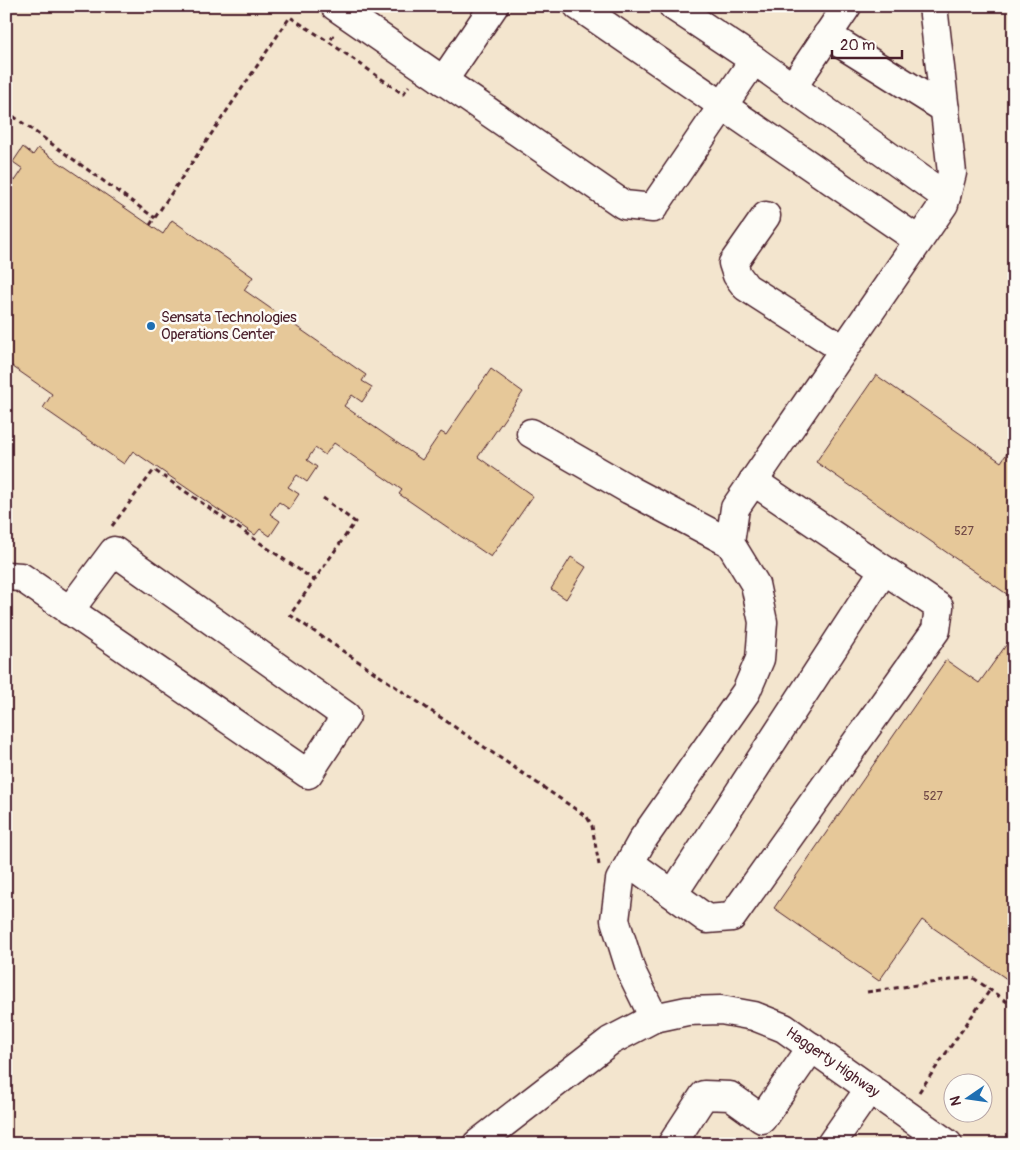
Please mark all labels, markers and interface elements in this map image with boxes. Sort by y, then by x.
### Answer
scale bar [832,28,902,60]
text: 20 m [840,36,875,55]
place label: Sensata Technologies Operations Center [161,308,297,344]
marker: Sensata Technologies Operations Center [145,320,157,332]
house number: 527 [954,524,974,539]
house number: 527 [923,789,943,804]
street label: Haggerty Highway [782,1023,884,1102]
north arrow [942,1072,992,1122]
text: N [946,1094,965,1107]

